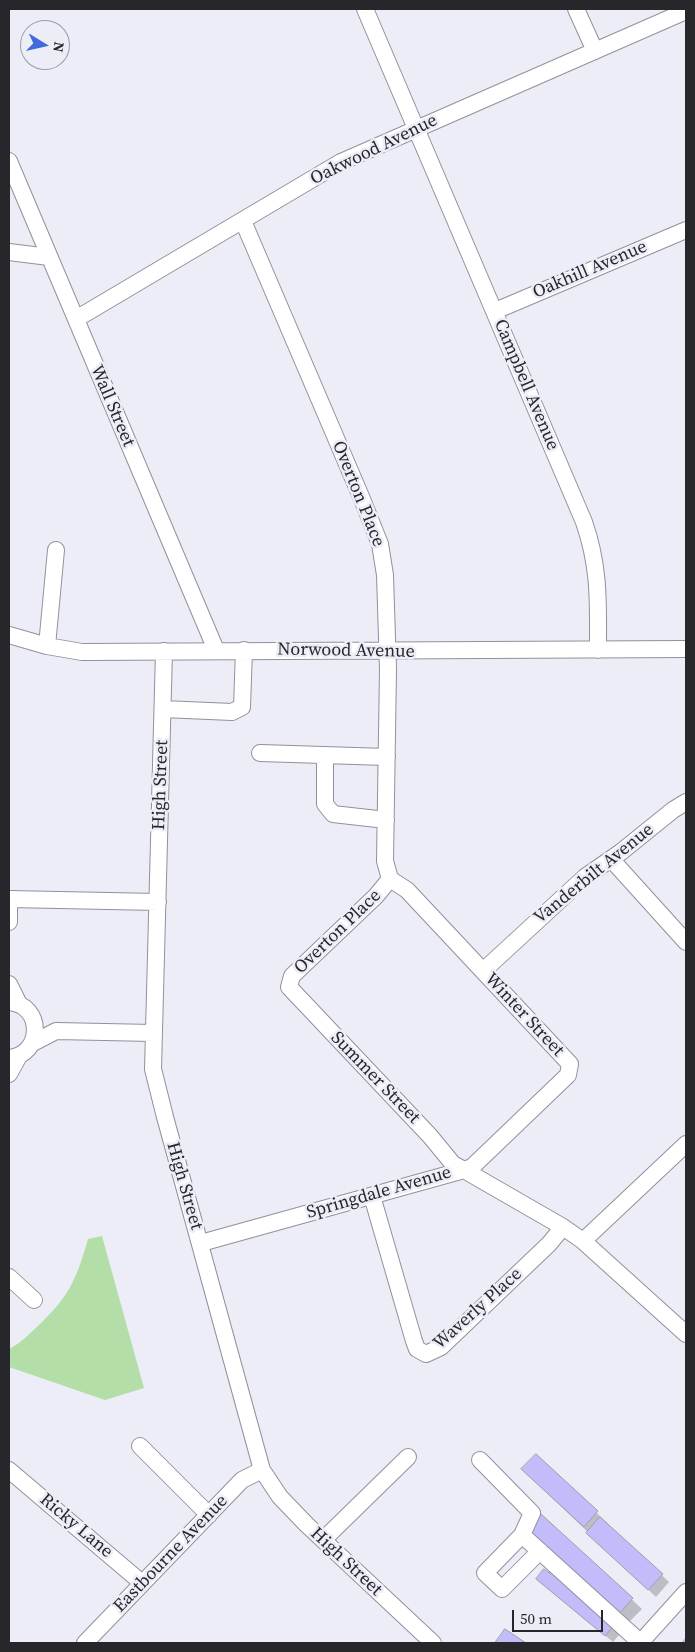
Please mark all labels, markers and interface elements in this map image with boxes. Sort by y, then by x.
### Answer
north arrow [20,20,70,70]
text: N [48,41,70,54]
street label: Oakwood Avenue [307,110,441,190]
street label: Oakhill Avenue [530,236,650,304]
street label: Campbell Avenue [489,316,563,454]
street label: Wall Street [85,362,139,450]
street label: Overton Place [327,438,389,550]
street label: Norwood Avenue [277,639,415,663]
street label: High Street [149,740,173,830]
street label: Vanderbilt Avenue [530,819,658,929]
street label: Overton Place [290,885,386,979]
street label: Winter Street [480,969,568,1061]
street label: Summer Street [326,1028,424,1128]
street label: High Street [161,1140,207,1232]
street label: Springdale Avenue [304,1162,454,1224]
street label: Waverly Place [429,1264,527,1354]
street label: Ricky Lane [35,1489,117,1563]
street label: Eastbourne Avenue [109,1491,233,1617]
street label: High Street [306,1523,386,1601]
scale bar [515,1600,606,1632]
text: 50 m [520,1608,552,1629]

